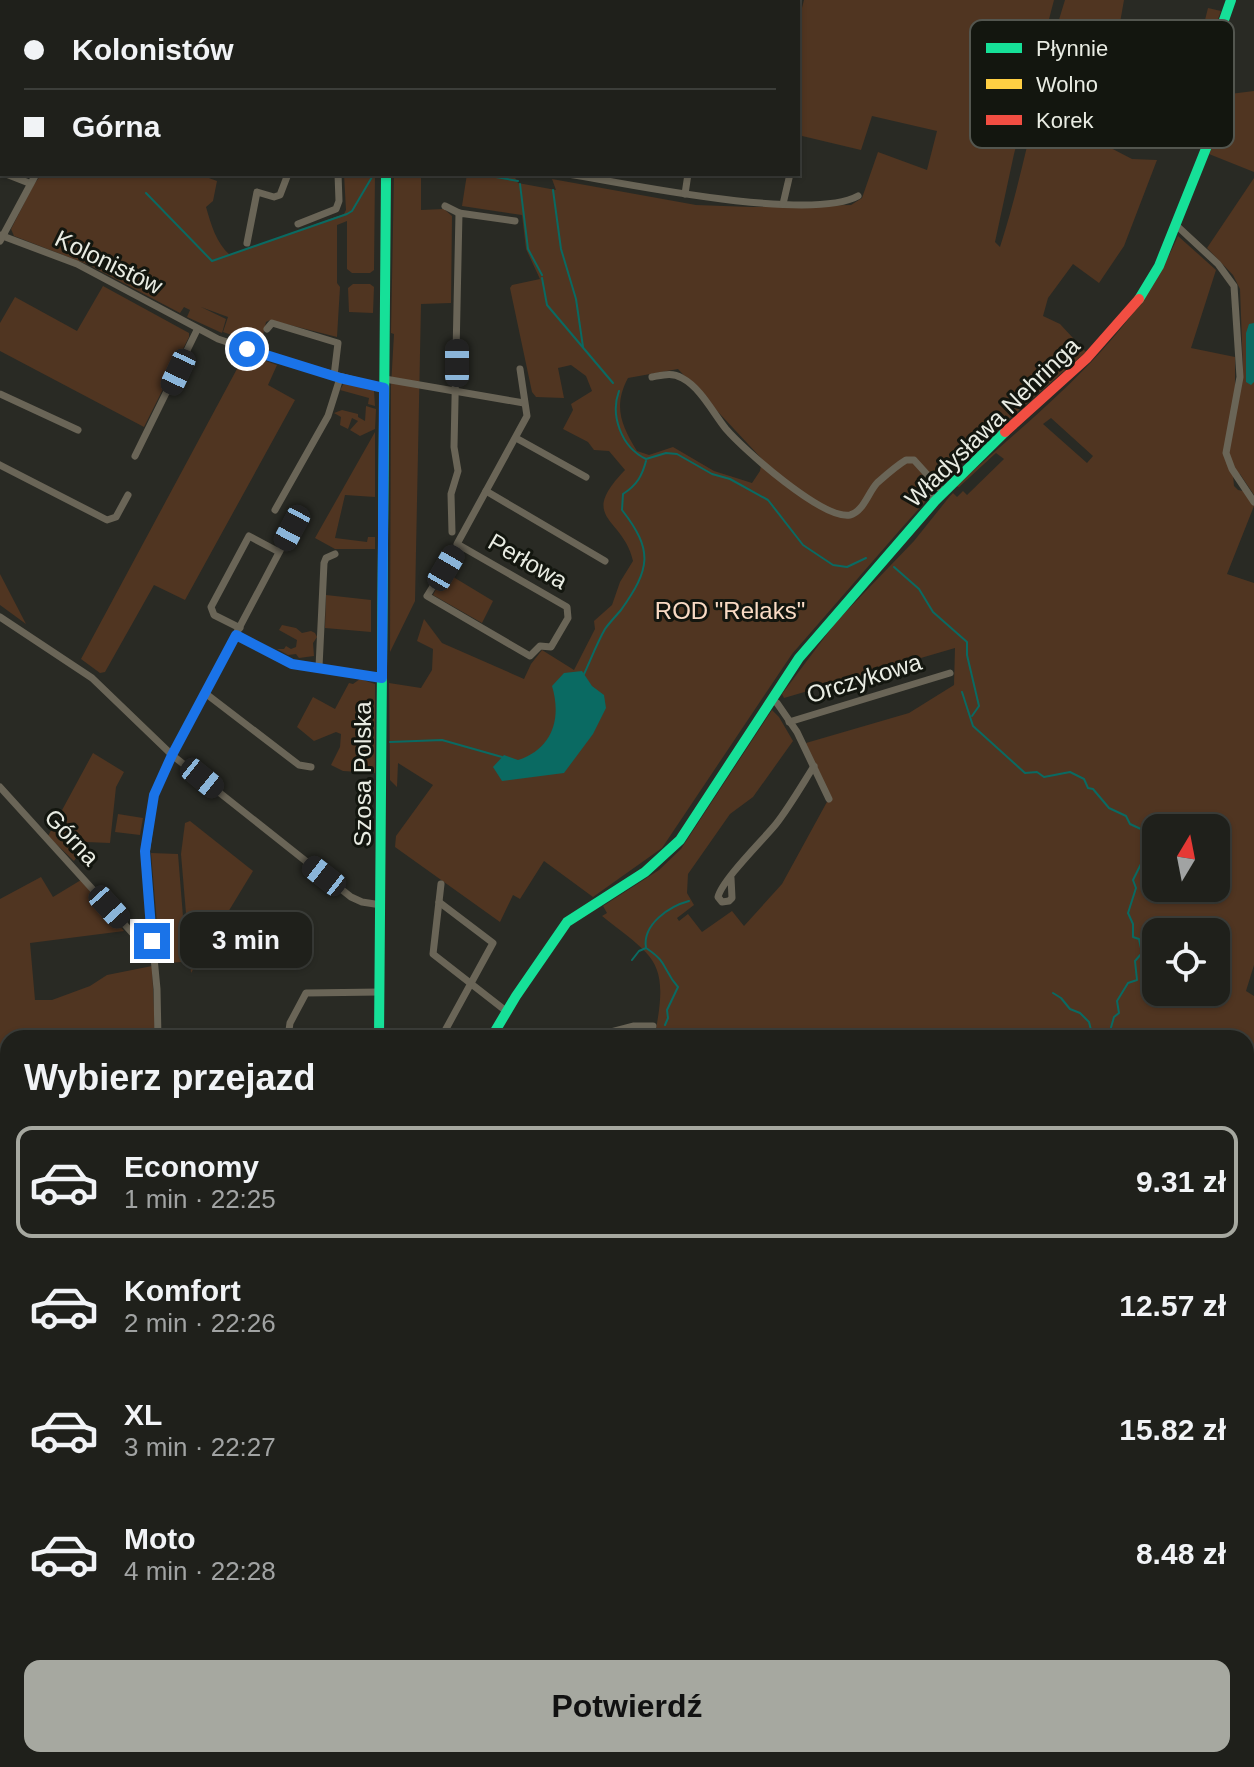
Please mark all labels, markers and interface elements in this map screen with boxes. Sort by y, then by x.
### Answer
legend [970,20,1234,148]
text: Kolonistów [72,33,234,66]
text: Płynnie [1036,36,1108,61]
text: Wolno [1036,72,1098,97]
text: Korek [1036,108,1094,133]
text: Górna [72,110,160,143]
street label: Kolonistów [51,224,168,300]
route start [229,331,265,367]
street label: Władysława Nehringa [899,331,1085,512]
car [445,339,469,387]
car [157,345,199,399]
car [270,501,314,555]
street label: Perłowa [484,528,573,595]
car [424,541,468,595]
park label: ROD "Relaks" [655,597,805,624]
street label: Orczykowa [803,648,925,708]
street label: Szosa Polska [349,701,376,847]
car [176,754,228,802]
street label: Górna [39,803,105,871]
north arrow [1142,814,1230,902]
map controls [1142,814,1230,1006]
car [298,852,350,900]
car [84,881,134,933]
callout: 3 min [180,913,312,969]
button: locate [1142,918,1230,1006]
route end [134,923,170,959]
text: 3 min [212,925,280,955]
text: Wybierz przejazd [24,1057,315,1098]
icon: car [28,1146,100,1218]
text: Economy [124,1150,259,1183]
text: 9.31 zł [1136,1165,1226,1198]
text: 1 min · 22:25 [124,1184,276,1214]
icon: car [28,1270,100,1342]
text: Komfort [124,1274,241,1307]
text: 12.57 zł [1119,1289,1226,1322]
text: 2 min · 22:26 [124,1308,276,1338]
icon: car [28,1394,100,1466]
text: XL [124,1398,162,1431]
text: 15.82 zł [1119,1413,1226,1446]
text: 3 min · 22:27 [124,1432,276,1462]
icon: car [28,1518,100,1590]
text: Moto [124,1522,196,1555]
text: 8.48 zł [1136,1537,1226,1570]
text: 4 min · 22:28 [124,1556,276,1586]
button: Potwierdź [24,1660,1230,1752]

